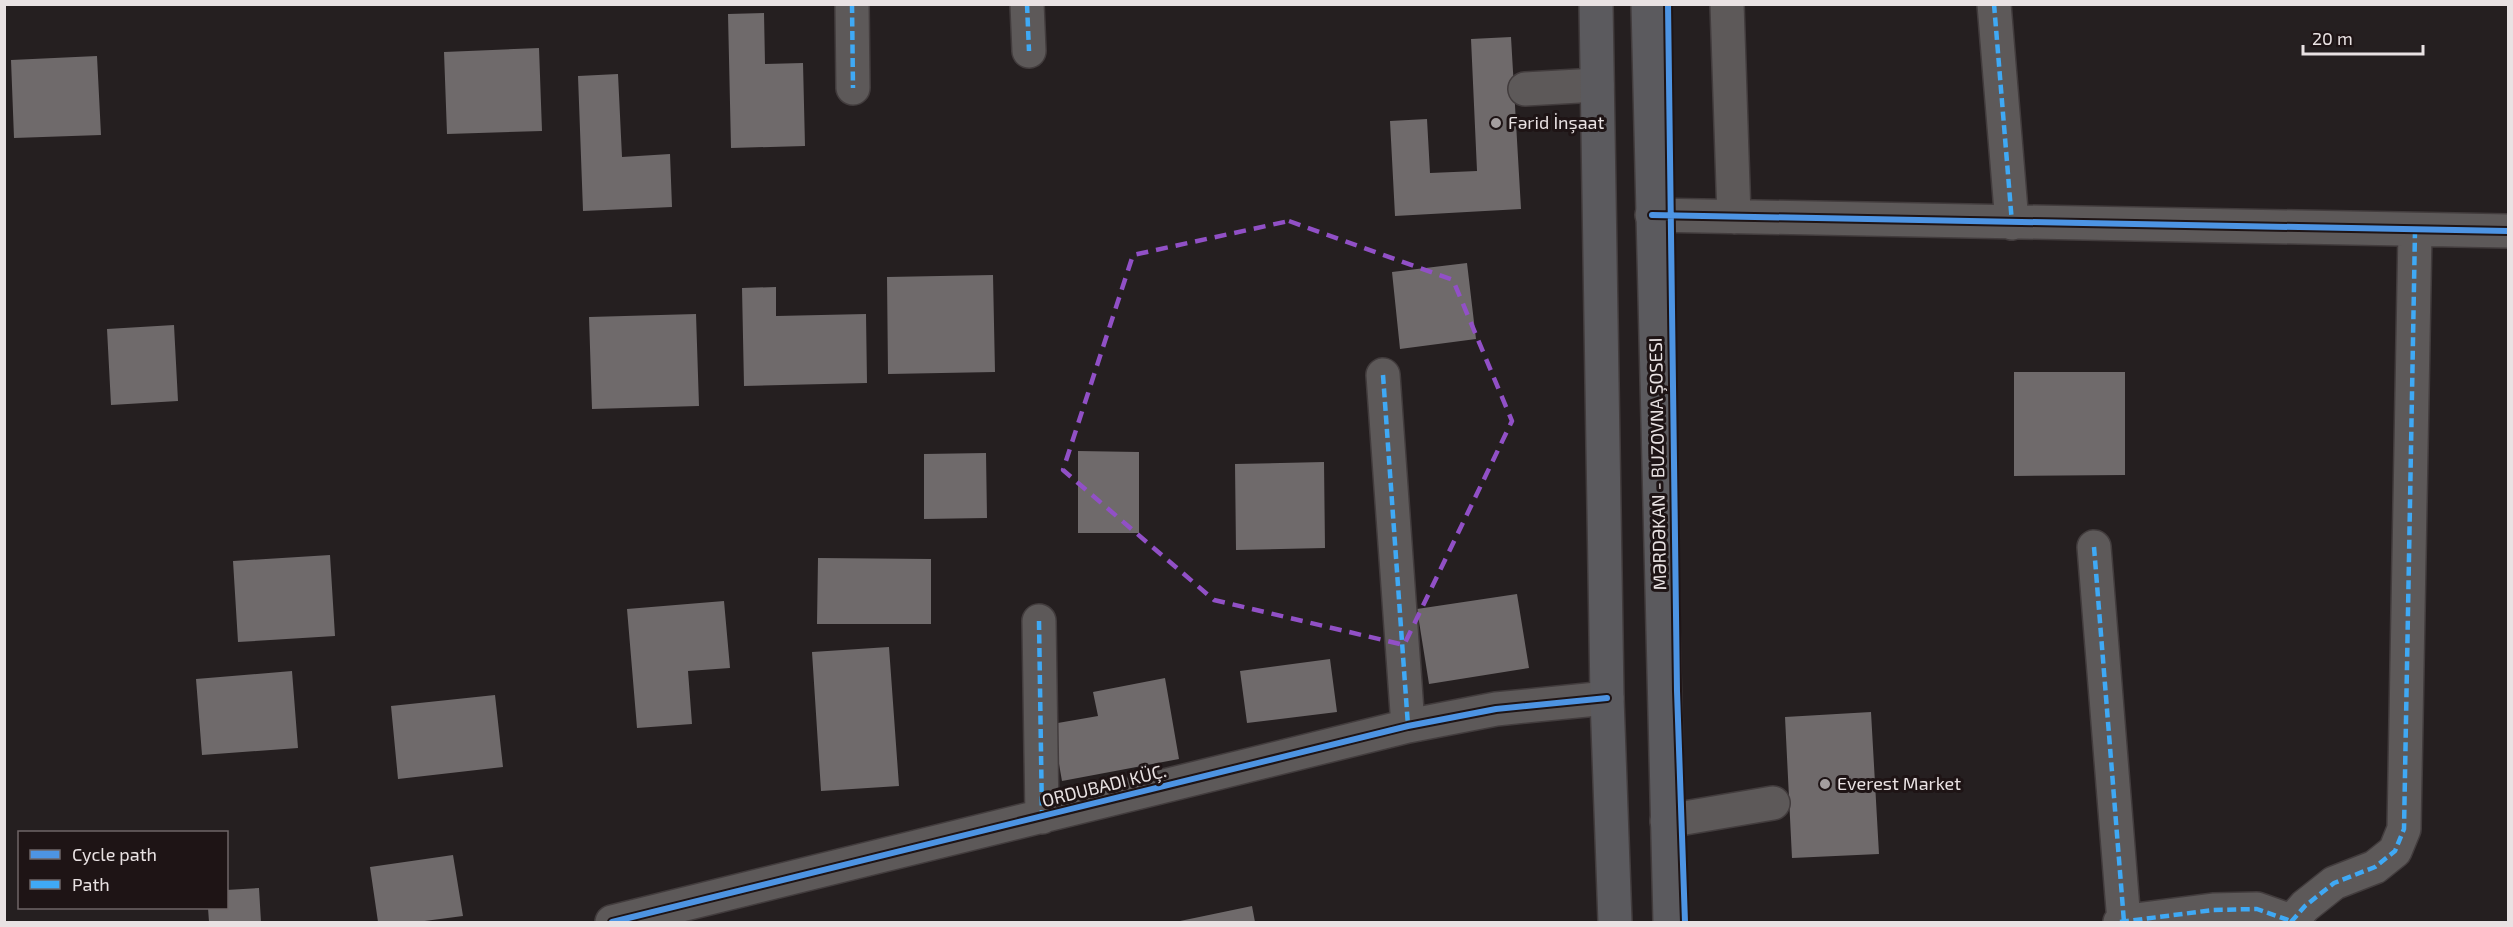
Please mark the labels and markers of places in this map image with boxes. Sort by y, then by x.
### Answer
place label: Fərid İnşaat [1508,111,1604,134]
marker: Fərid İnşaat [1489,116,1503,130]
place label: Everest Market [1837,772,1961,794]
marker: Everest Market [1818,777,1832,791]

